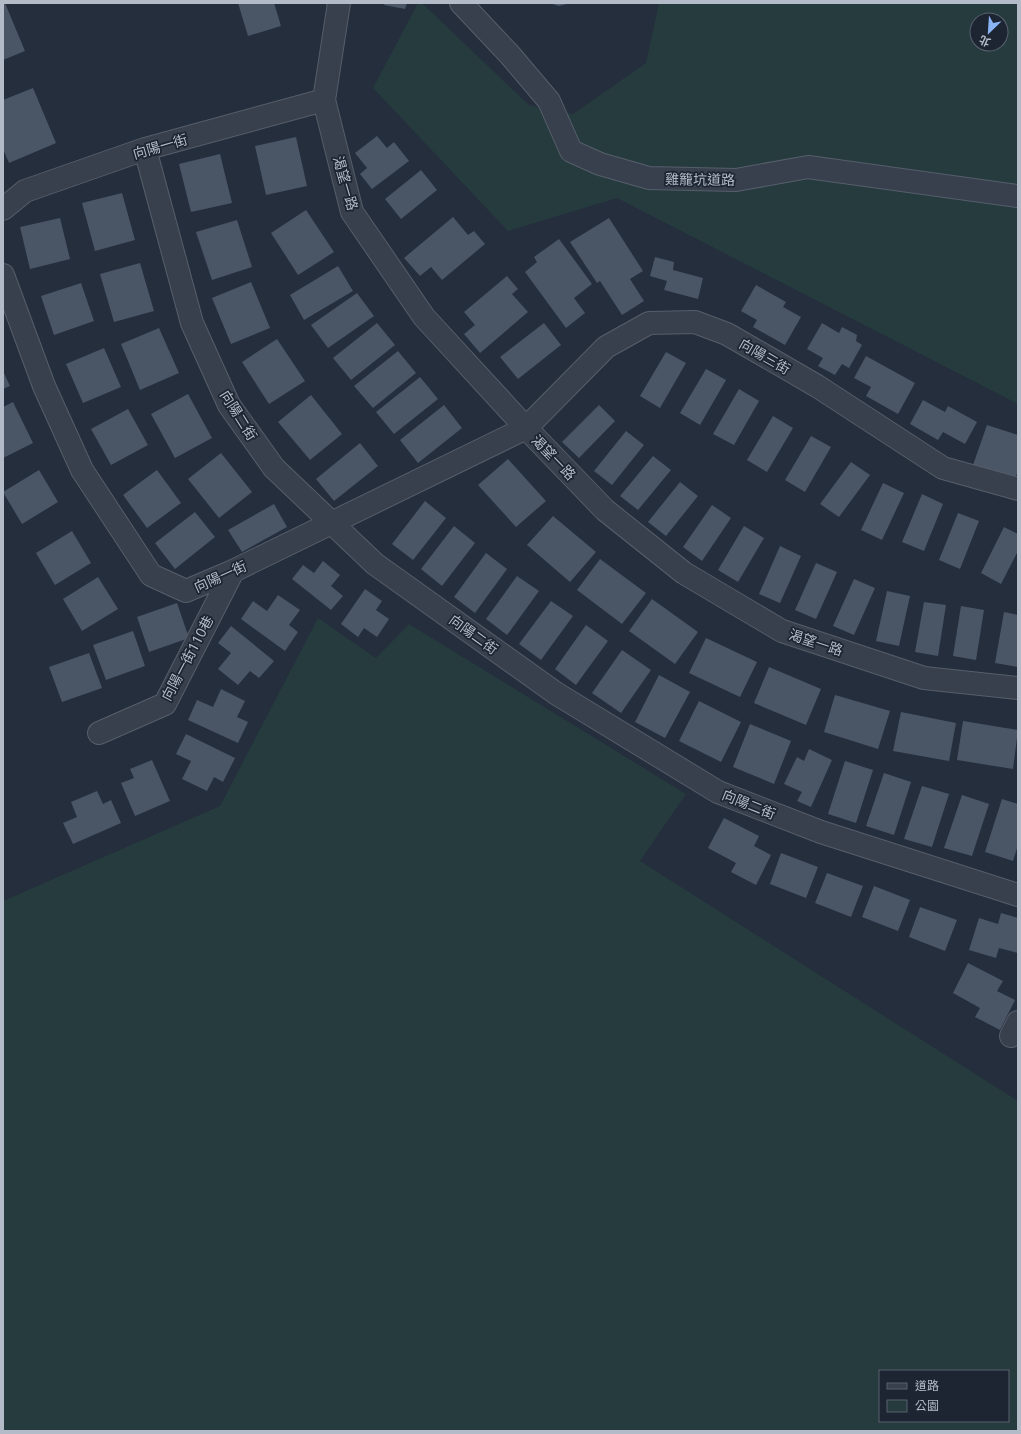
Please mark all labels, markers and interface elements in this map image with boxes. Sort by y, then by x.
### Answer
north arrow [969,12,1009,52]
text: 北 [976,32,993,51]
street label: 向陽一街 [130,129,190,163]
street label: 渴望一路 [329,153,363,213]
street label: 雞籠坑道路 [665,169,735,189]
street label: 向陽三街 [736,334,794,378]
street label: 向陽二街 [216,386,262,444]
street label: 渴望一路 [528,430,580,484]
street label: 向陽一街 [191,556,249,596]
street label: 向陽二街 [446,610,502,658]
street label: 向陽一街110巷 [157,612,217,704]
street label: 渴望一路 [786,624,846,660]
street label: 向陽二街 [719,785,779,823]
legend [879,1370,1009,1422]
text: 道路 [915,1377,939,1394]
text: 公園 [915,1397,939,1414]

